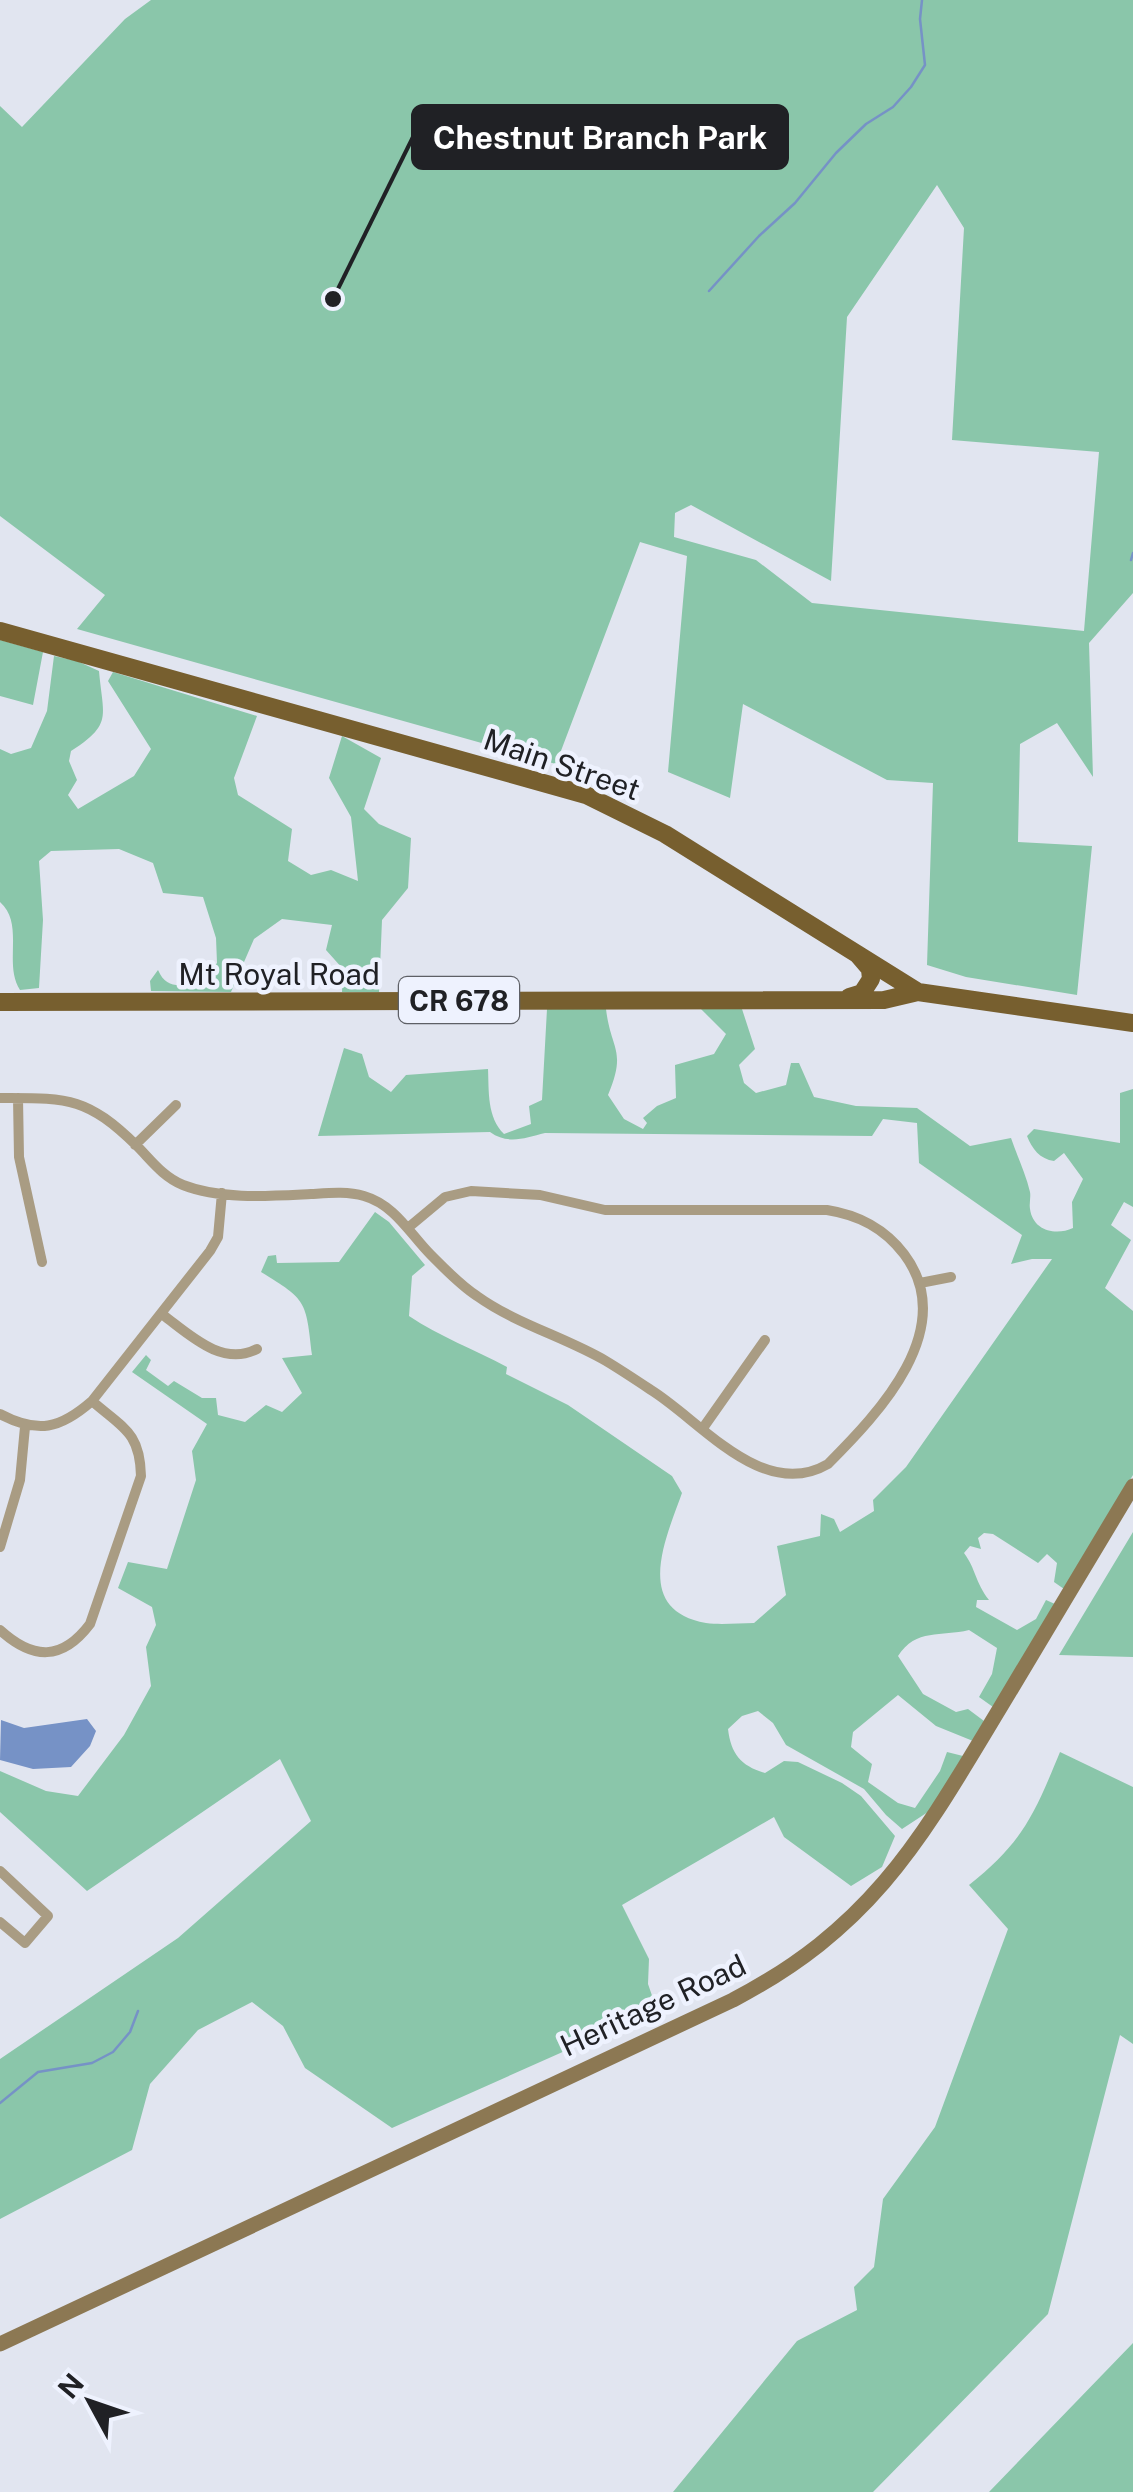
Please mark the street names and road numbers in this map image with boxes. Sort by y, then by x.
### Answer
street label: Main Street [479,720,645,808]
street label: Mt Royal Road [178,956,380,992]
road number: CR 678 [399,977,519,1023]
street label: Heritage Road [555,1946,751,2064]

